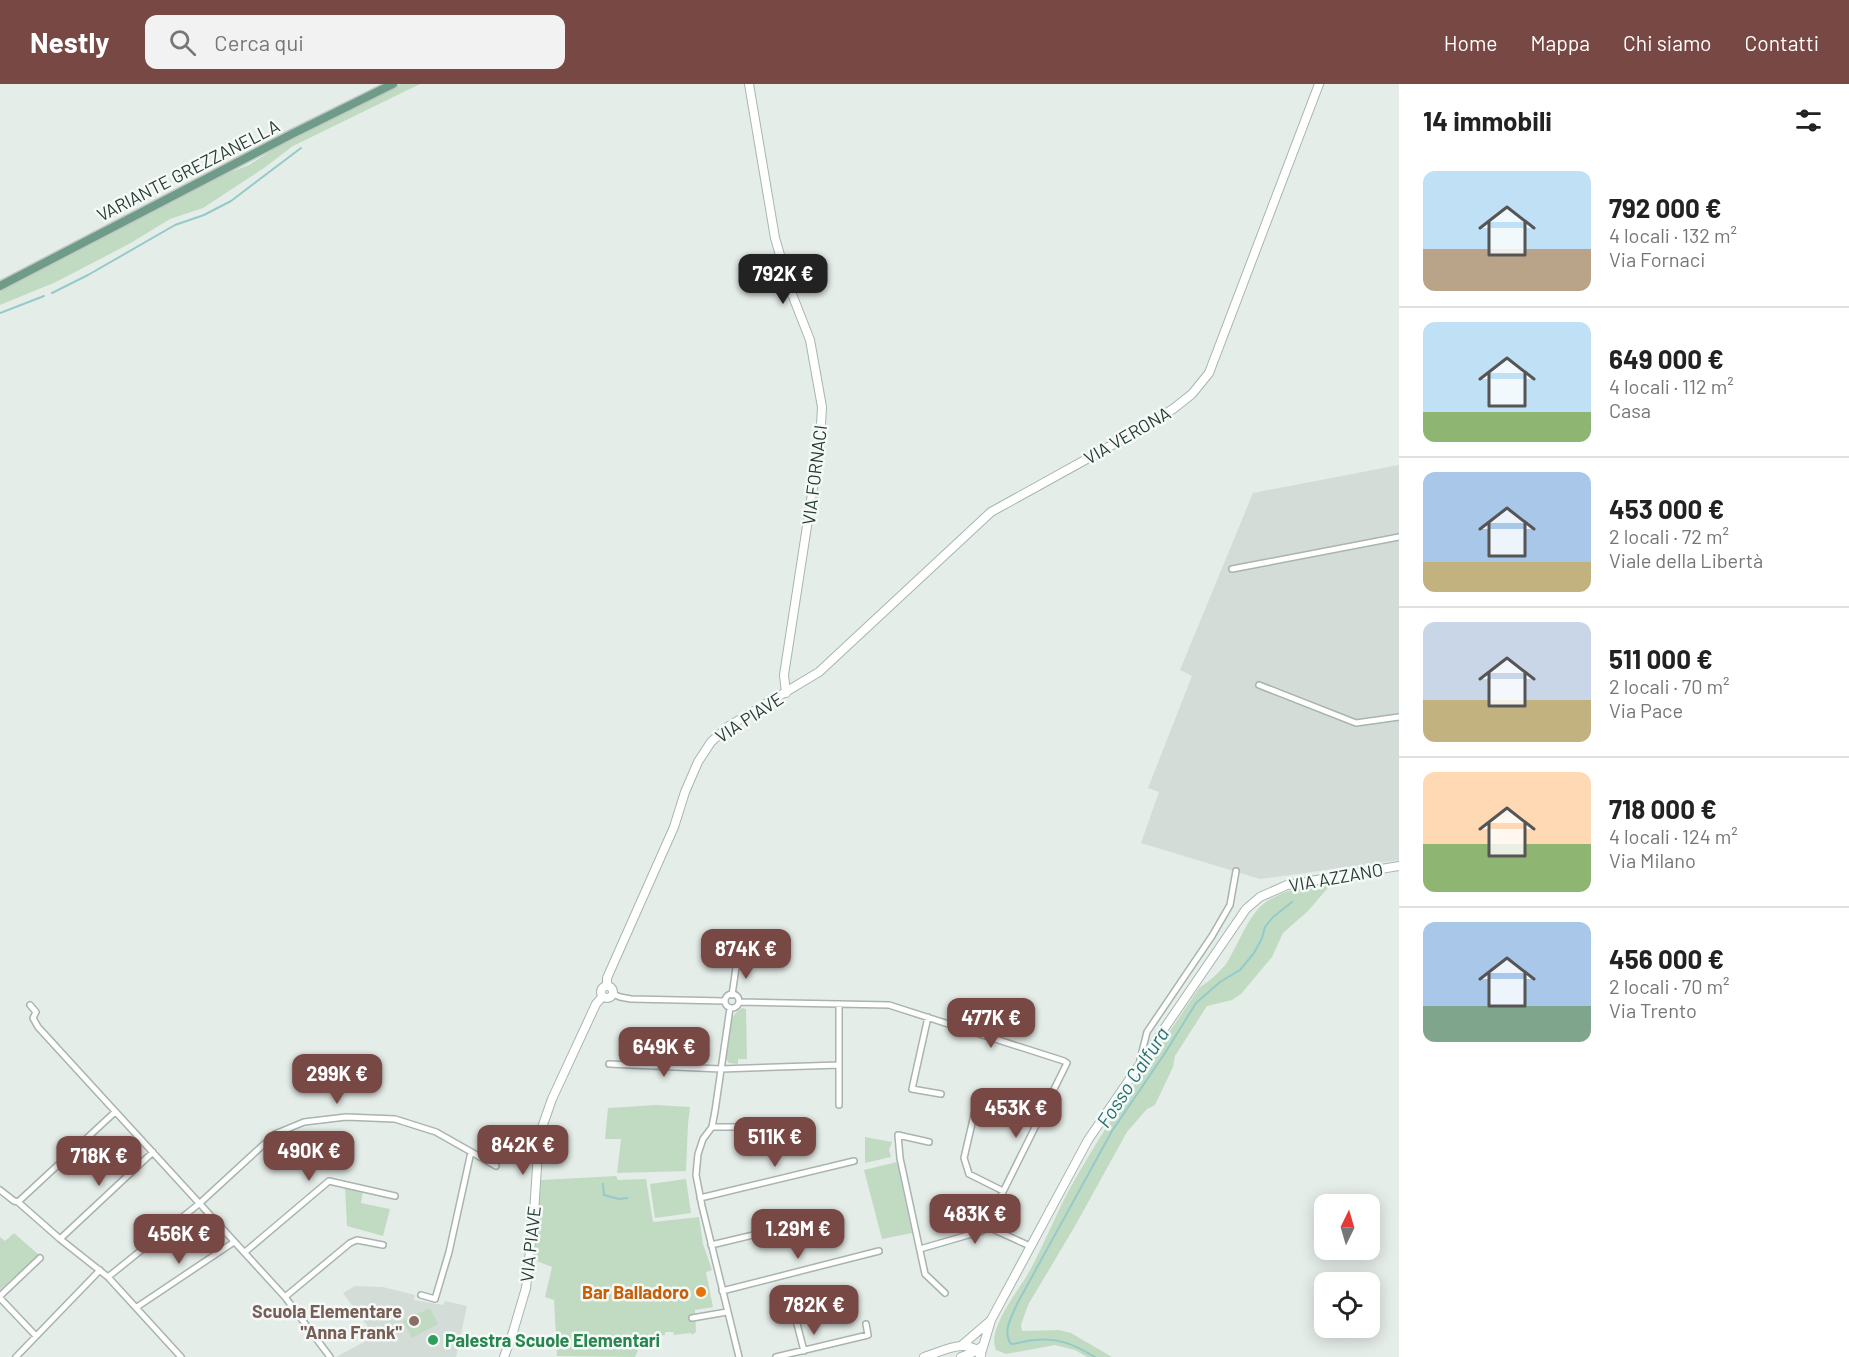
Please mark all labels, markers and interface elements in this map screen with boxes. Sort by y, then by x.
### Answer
search box [145,15,565,69]
text: Nestly [30,25,109,59]
icon: search [166,26,199,59]
text: Cerca qui [214,29,304,55]
text: Home [1444,30,1497,55]
text: Mappa [1530,30,1590,55]
text: Chi siamo [1623,30,1712,55]
text: Contatti [1745,30,1819,55]
icon: filters [1792,104,1825,137]
text: 14 immobili [1423,105,1552,136]
street label: VARIANTE GREZZANELLA [93,114,283,226]
text: 792 000 € [1609,192,1722,223]
icon: home [1471,195,1543,267]
text: 4 locali · 132 m² [1609,223,1737,247]
text: Via Fornaci [1609,247,1705,271]
pin: 792K € [734,254,832,305]
text: 792K € [753,261,813,285]
text: 649 000 € [1609,343,1724,374]
icon: home [1471,346,1543,418]
text: 4 locali · 112 m² [1609,374,1734,398]
text: Casa [1609,398,1651,422]
street label: VIA VERONA [1080,401,1174,469]
street label: VIA FORNACI [797,424,831,526]
text: 453 000 € [1609,493,1724,524]
icon: home [1471,496,1543,568]
text: 2 locali · 72 m² [1609,524,1729,548]
text: Viale della Libertà [1609,548,1763,572]
text: 511 000 € [1609,643,1713,674]
icon: home [1471,646,1543,718]
text: 2 locali · 70 m² [1609,674,1730,698]
street label: VIA PIAVE [711,687,787,747]
text: Via Pace [1609,698,1683,722]
text: 718 000 € [1609,793,1717,824]
icon: home [1471,796,1543,868]
text: 4 locali · 124 m² [1609,824,1738,848]
text: Via Milano [1609,848,1696,872]
street label: VIA AZZANO [1287,858,1385,896]
pin: 874K € [697,929,795,980]
text: 874K € [715,936,777,960]
text: 456 000 € [1609,943,1724,974]
icon: home [1471,946,1543,1018]
text: 2 locali · 70 m² [1609,974,1730,998]
pin: 477K € [942,998,1040,1049]
text: Via Trento [1609,998,1697,1022]
text: 477K € [961,1005,1021,1029]
water label: Fosso Calfura [1091,1022,1173,1132]
pin: 649K € [615,1027,713,1078]
text: 649K € [633,1034,695,1058]
pin: 299K € [288,1054,386,1105]
text: 299K € [306,1061,368,1085]
pin: 453K € [967,1088,1065,1139]
text: 453K € [985,1095,1047,1119]
pin: 511K € [726,1117,824,1168]
text: 511K € [748,1124,802,1148]
pin: 842K € [474,1125,572,1176]
pin: 490K € [260,1131,358,1182]
text: 842K € [491,1132,555,1156]
pin: 718K € [50,1136,148,1187]
text: 490K € [277,1138,341,1162]
text: 718K € [70,1143,128,1167]
pin: 483K € [926,1194,1024,1245]
north arrow [1314,1194,1380,1260]
map controls [1314,1194,1380,1338]
text: 483K € [944,1201,1006,1225]
street label: VIA PIAVE [515,1205,545,1283]
pin: 1.29M € [743,1209,853,1260]
pin: 456K € [130,1214,228,1265]
text: 1.29M € [765,1216,831,1240]
text: 456K € [148,1221,210,1245]
button: locate [1314,1272,1380,1338]
place label: Bar Balladoro [582,1281,689,1303]
marker: Bar Balladoro [694,1285,708,1299]
pin: 782K € [765,1285,863,1336]
text: 782K € [783,1292,845,1316]
place label: Scuola Elementare "Anna Frank" [252,1300,403,1343]
marker: Scuola Elementare "Anna Frank" [407,1314,421,1328]
place label: Palestra Scuole Elementari [445,1329,660,1351]
marker: Palestra Scuole Elementari [426,1333,440,1347]

